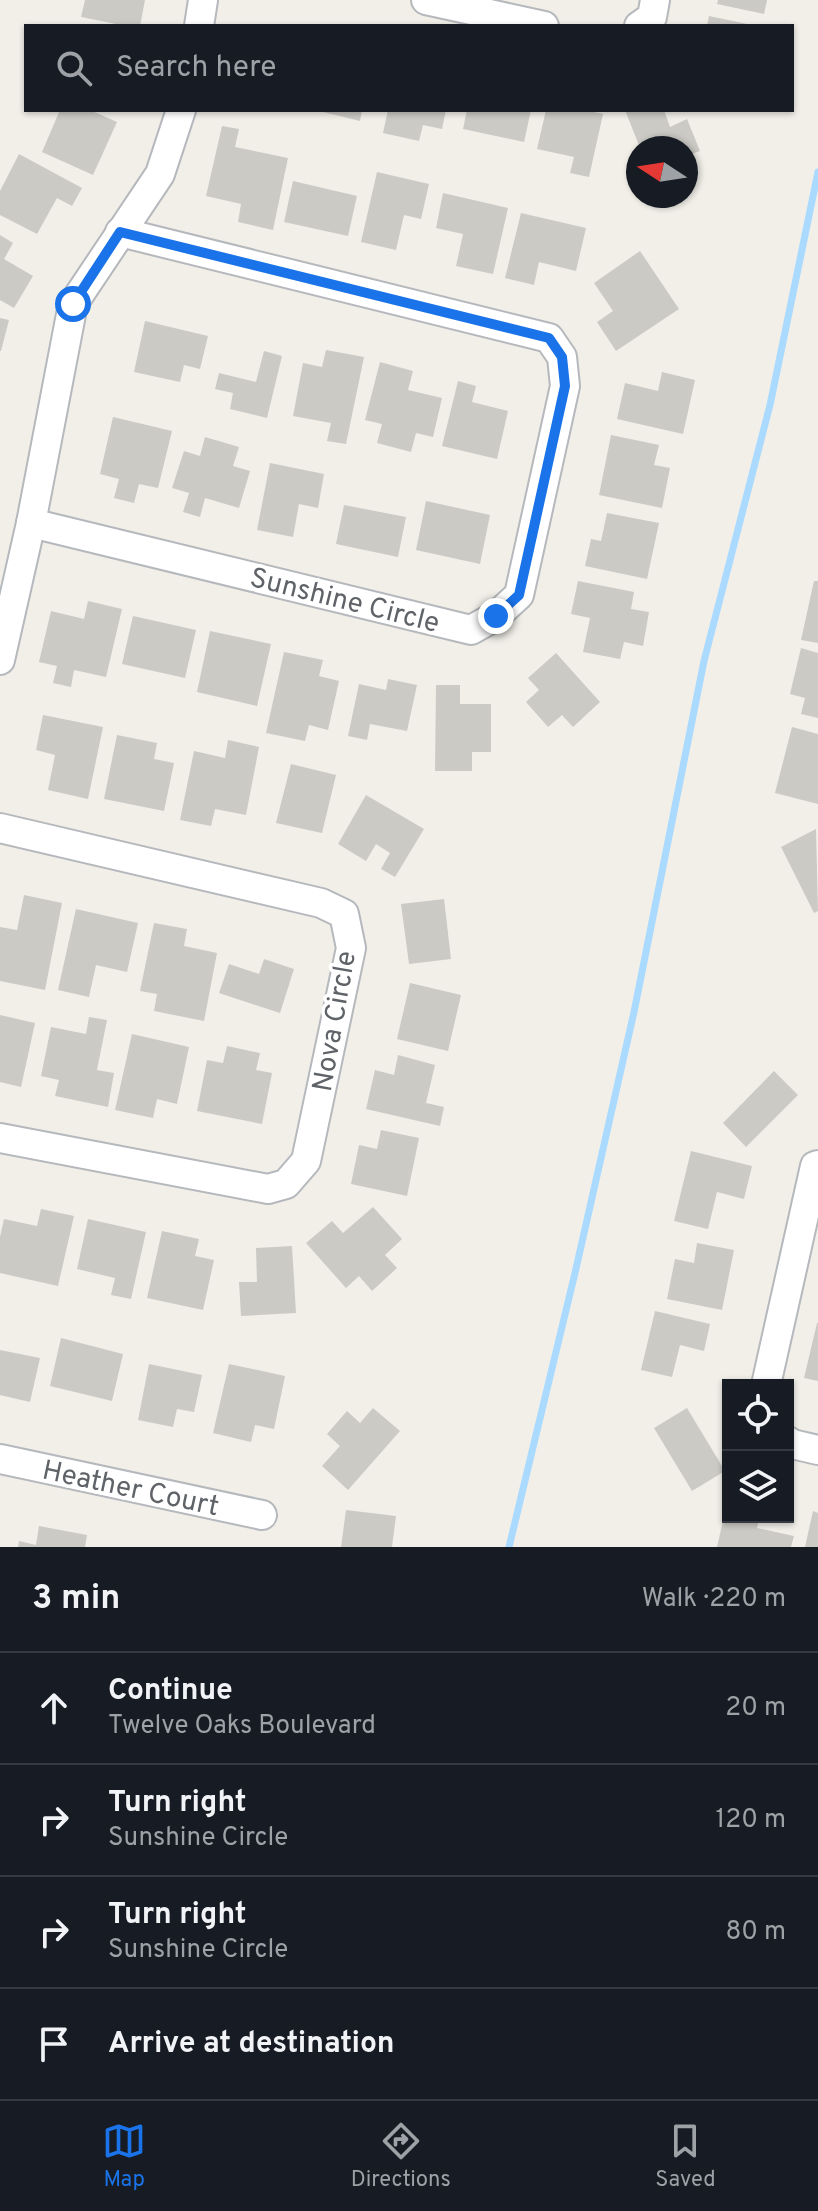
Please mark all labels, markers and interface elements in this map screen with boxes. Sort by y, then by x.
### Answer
search box [24,24,794,112]
icon: search [52,46,96,90]
text: Search here [116,50,276,87]
north arrow [626,136,698,208]
route start [55,286,91,322]
street label: Sunshine Circle [246,561,443,643]
route end [478,598,514,634]
street label: Nova Circle [306,948,366,1095]
map controls [722,1379,794,1523]
button: locate [722,1379,794,1451]
button: layers [722,1451,794,1523]
street label: Heather Court [39,1454,222,1526]
text: 3 min [32,1578,120,1621]
text: Walk · 220 m [642,1583,786,1616]
text: Continue [108,1673,233,1710]
icon: ahead [32,1686,76,1730]
text: 20 m [725,1692,786,1725]
text: Twelve Oaks Boulevard [108,1710,376,1743]
text: Turn right [108,1785,246,1822]
icon: right [32,1798,76,1842]
text: 120 m [716,1804,786,1837]
text: Sunshine Circle [108,1822,288,1855]
text: Turn right [108,1897,246,1934]
icon: right [32,1910,76,1954]
text: 80 m [726,1916,786,1949]
text: Sunshine Circle [108,1934,288,1967]
icon: arrive [32,2022,76,2066]
text: Arrive at destination [108,2026,394,2063]
tab: Map [102,2119,146,2194]
tab: Directions [351,2119,451,2194]
tab: Saved [655,2119,716,2194]

